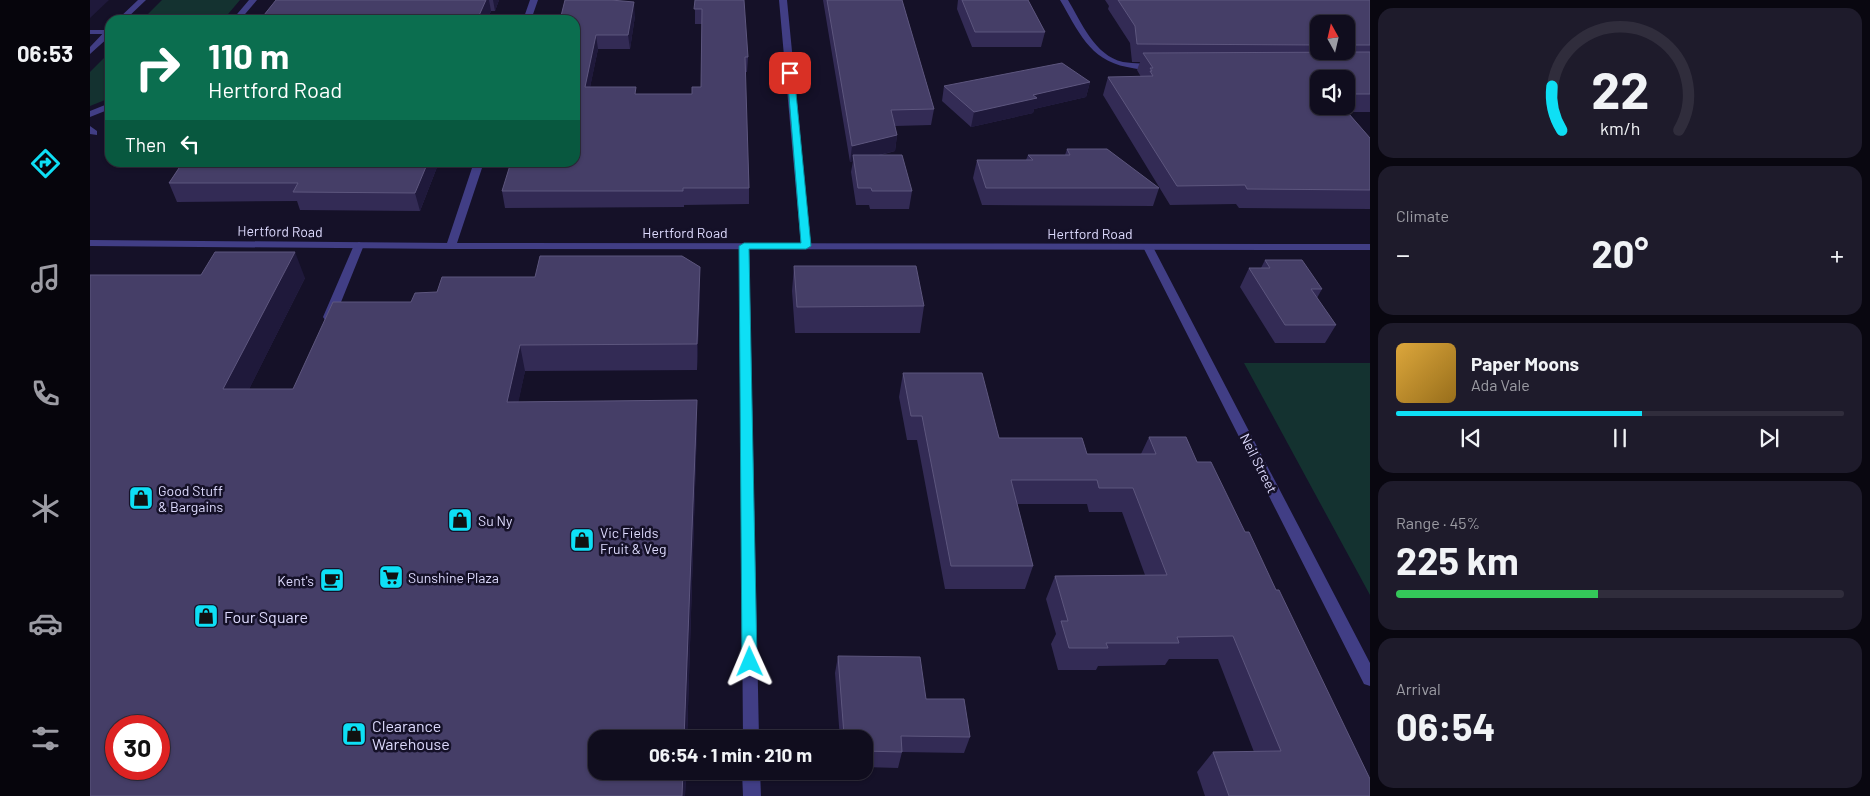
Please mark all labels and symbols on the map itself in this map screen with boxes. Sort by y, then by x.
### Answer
north arrow [1310,15,1355,60]
pin [769,52,811,94]
street label: Hertford Road [237,222,323,240]
street label: Hertford Road [642,224,728,241]
street label: Hertford Road [1047,225,1133,242]
street label: Neil Street [1237,430,1281,496]
place label: Good Stuff & Bargains [158,482,224,515]
shop icon: Good Stuff & Bargains [128,485,154,511]
shop icon: Su Ny [447,507,473,533]
place label: Su Ny [478,512,513,529]
place label: Vic Fields Fruit & Veg [600,524,666,557]
shop icon: Vic Fields Fruit & Veg [569,527,595,553]
supermarket icon: Sunshine Plaza [378,564,404,590]
cafe icon: Kent's [319,567,345,593]
place label: Sunshine Plaza [408,569,499,586]
place label: Kent's [277,572,314,589]
shop icon: Four Square [193,603,219,629]
place label: Four Square [224,607,308,626]
position arrow [723,635,775,687]
speed limit sign: 30 [105,715,170,780]
place label: Clearance Warehouse [372,716,450,753]
shop icon: Clearance Warehouse [341,721,367,747]

